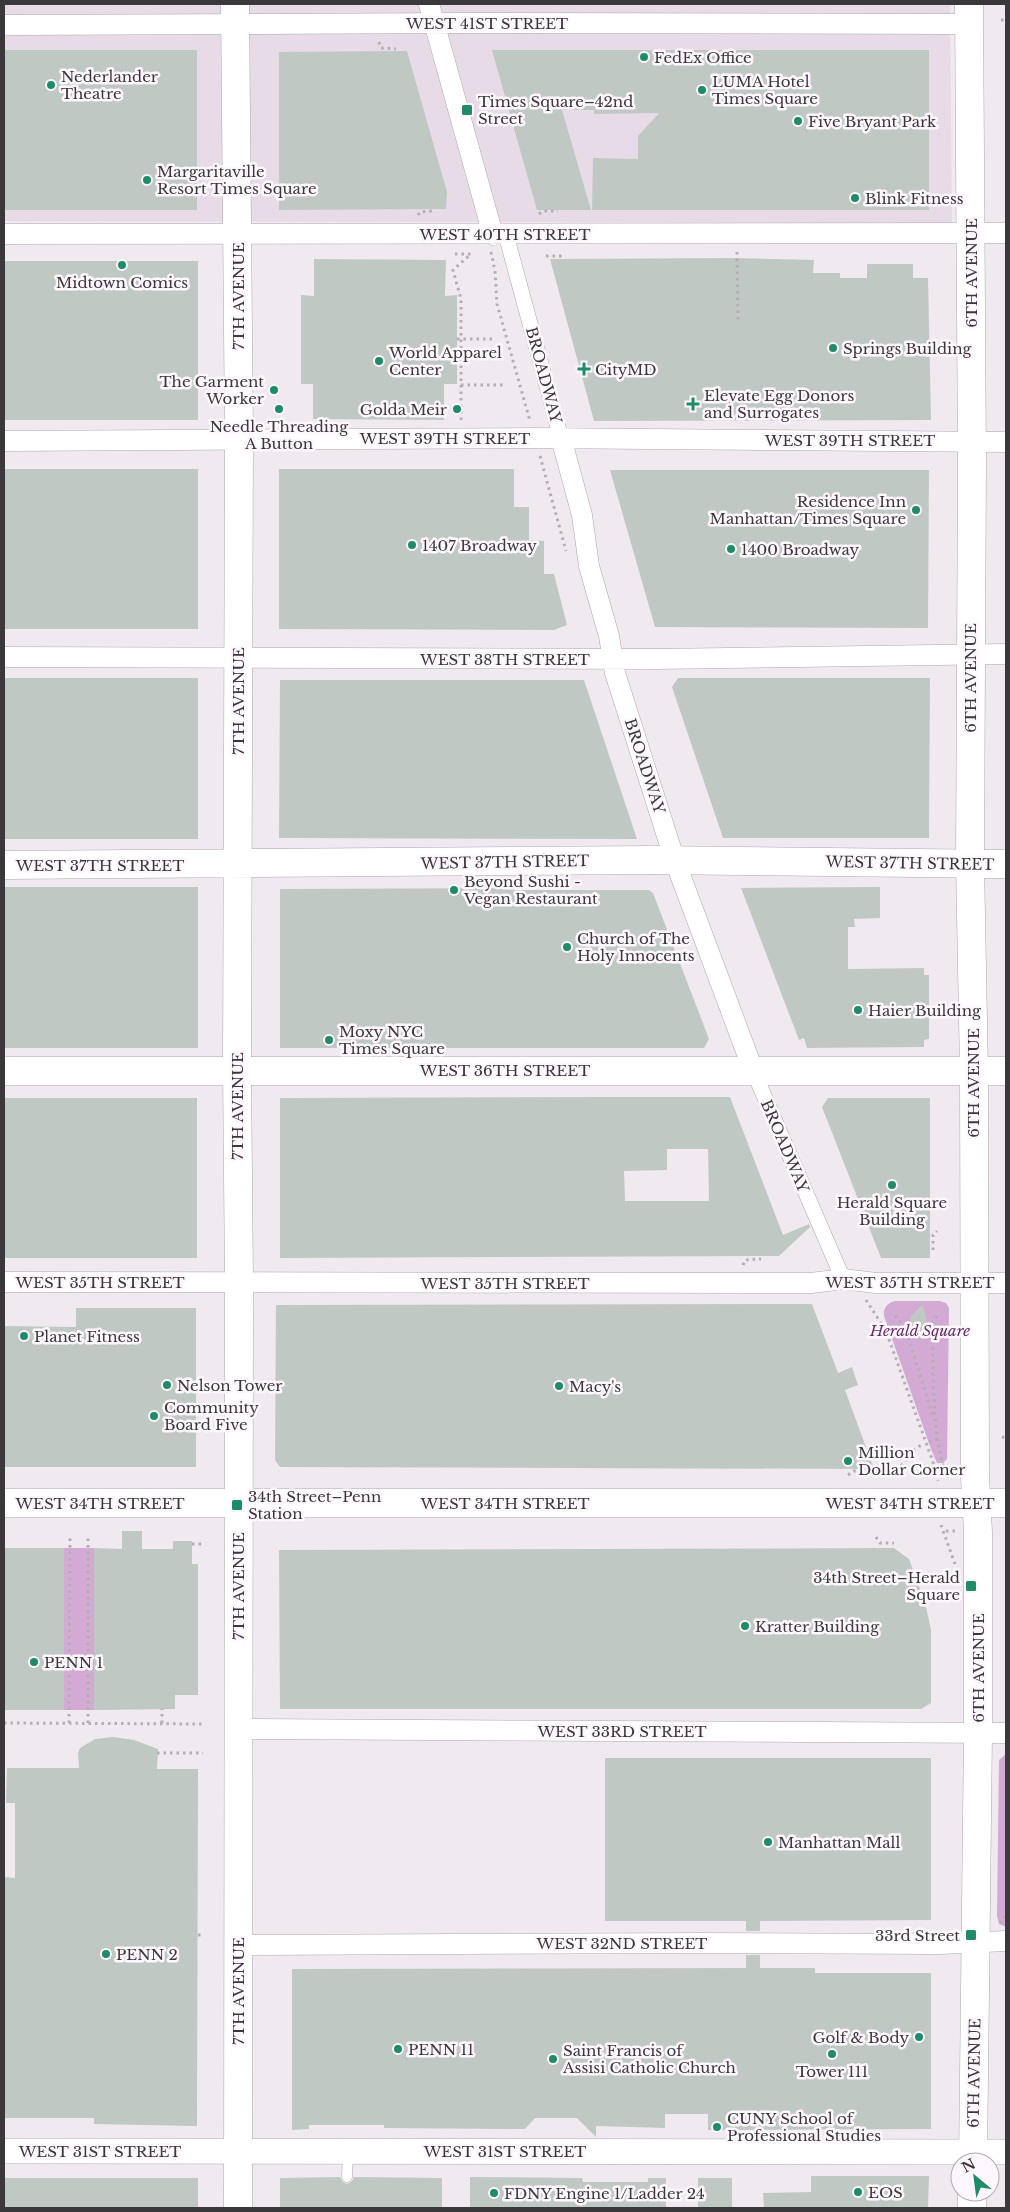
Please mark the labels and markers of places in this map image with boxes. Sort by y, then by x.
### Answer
place label: FedEx Office [654,48,752,67]
marker: FedEx Office [638,51,650,63]
place label: Nederlander Theatre [61,67,159,103]
place label: LUMA Hotel Times Square [712,72,818,108]
marker: Nederlander Theatre [45,79,57,91]
marker: LUMA Hotel Times Square [696,84,708,96]
place label: Times Square–42nd Street [478,92,633,128]
marker: Times Square–42nd Street [460,103,474,117]
place label: Five Bryant Park [808,112,937,131]
marker: Five Bryant Park [792,115,804,127]
place label: Margaritaville Resort Times Square [157,162,317,198]
marker: Margaritaville Resort Times Square [141,174,153,186]
place label: Blink Fitness [865,189,964,208]
marker: Blink Fitness [849,192,861,204]
marker: Midtown Comics [116,259,128,271]
place label: Midtown Comics [56,273,188,292]
place label: Springs Building [843,339,973,358]
marker: Springs Building [827,342,839,354]
place label: World Apparel Center [388,343,502,379]
marker: World Apparel Center [373,355,385,367]
place label: CityMD [595,360,657,379]
marker: CityMD [577,362,591,376]
place label: The Garment Worker [160,372,265,408]
marker: The Garment Worker [268,384,280,396]
place label: Elevate Egg Donors and Surrogates [704,386,854,422]
marker: Elevate Egg Donors and Surrogates [686,397,700,411]
place label: Golda Meir [360,400,448,419]
marker: Needle Threading A Button [273,403,285,415]
marker: Golda Meir [451,403,463,415]
place label: Needle Threading A Button [210,417,349,453]
place label: Residence Inn Manhattan/Times Square [710,492,906,528]
marker: Residence Inn Manhattan/Times Square [910,504,922,516]
place label: 1407 Broadway [422,536,537,555]
marker: 1407 Broadway [406,539,418,551]
place label: 1400 Broadway [741,540,859,559]
marker: 1400 Broadway [725,543,737,555]
place label: Beyond Sushi - Vegan Restaurant [463,872,598,908]
marker: Beyond Sushi - Vegan Restaurant [448,884,460,896]
place label: Church of The Holy Innocents [577,929,695,965]
marker: Church of The Holy Innocents [561,941,573,953]
place label: Haier Building [868,1001,982,1020]
marker: Haier Building [852,1004,864,1016]
place label: Moxy NYC Times Square [339,1022,445,1058]
marker: Moxy NYC Times Square [323,1034,335,1046]
marker: Herald Square Building [886,1179,898,1191]
place label: Herald Square Building [837,1193,947,1229]
place label: Planet Fitness [34,1327,140,1346]
marker: Planet Fitness [18,1330,30,1342]
place label: Nelson Tower [177,1376,283,1395]
place label: Macy's [569,1377,621,1396]
marker: Nelson Tower [161,1379,173,1391]
marker: Macy's [553,1380,565,1392]
place label: Community Board Five [164,1398,259,1434]
marker: Community Board Five [148,1410,160,1422]
place label: Million Dollar Corner [858,1443,966,1479]
marker: Million Dollar Corner [842,1455,854,1467]
place label: 34th Street–Penn Station [248,1487,381,1523]
marker: 34th Street–Penn Station [230,1498,244,1512]
place label: 34th Street–Herald Square [813,1568,960,1604]
marker: 34th Street–Herald Square [964,1579,978,1593]
place label: Kratter Building [755,1617,880,1636]
marker: Kratter Building [739,1620,751,1632]
place label: PENN 1 [44,1653,103,1672]
marker: PENN 1 [28,1656,40,1668]
place label: Manhattan Mall [778,1833,900,1852]
marker: Manhattan Mall [762,1836,774,1848]
place label: 33rd Street [875,1926,960,1945]
marker: 33rd Street [964,1928,978,1942]
place label: PENN 2 [116,1945,178,1964]
marker: PENN 2 [100,1948,112,1960]
place label: Golf & Body [812,2028,909,2047]
marker: Golf & Body [913,2031,925,2043]
place label: PENN 11 [408,2040,474,2059]
place label: Saint Francis of Assisi Catholic Church [562,2041,736,2077]
marker: PENN 11 [392,2043,404,2055]
marker: Tower 111 [826,2048,838,2060]
marker: Saint Francis of Assisi Catholic Church [547,2053,559,2065]
place label: Tower 111 [796,2062,868,2081]
place label: CUNY School of Professional Studies [727,2109,881,2145]
marker: CUNY School of Professional Studies [711,2121,723,2133]
place label: EOS [868,2183,903,2202]
place label: FDNY Engine 1/Ladder 24 [504,2184,705,2203]
marker: EOS [852,2186,864,2198]
marker: FDNY Engine 1/Ladder 24 [488,2187,500,2199]

